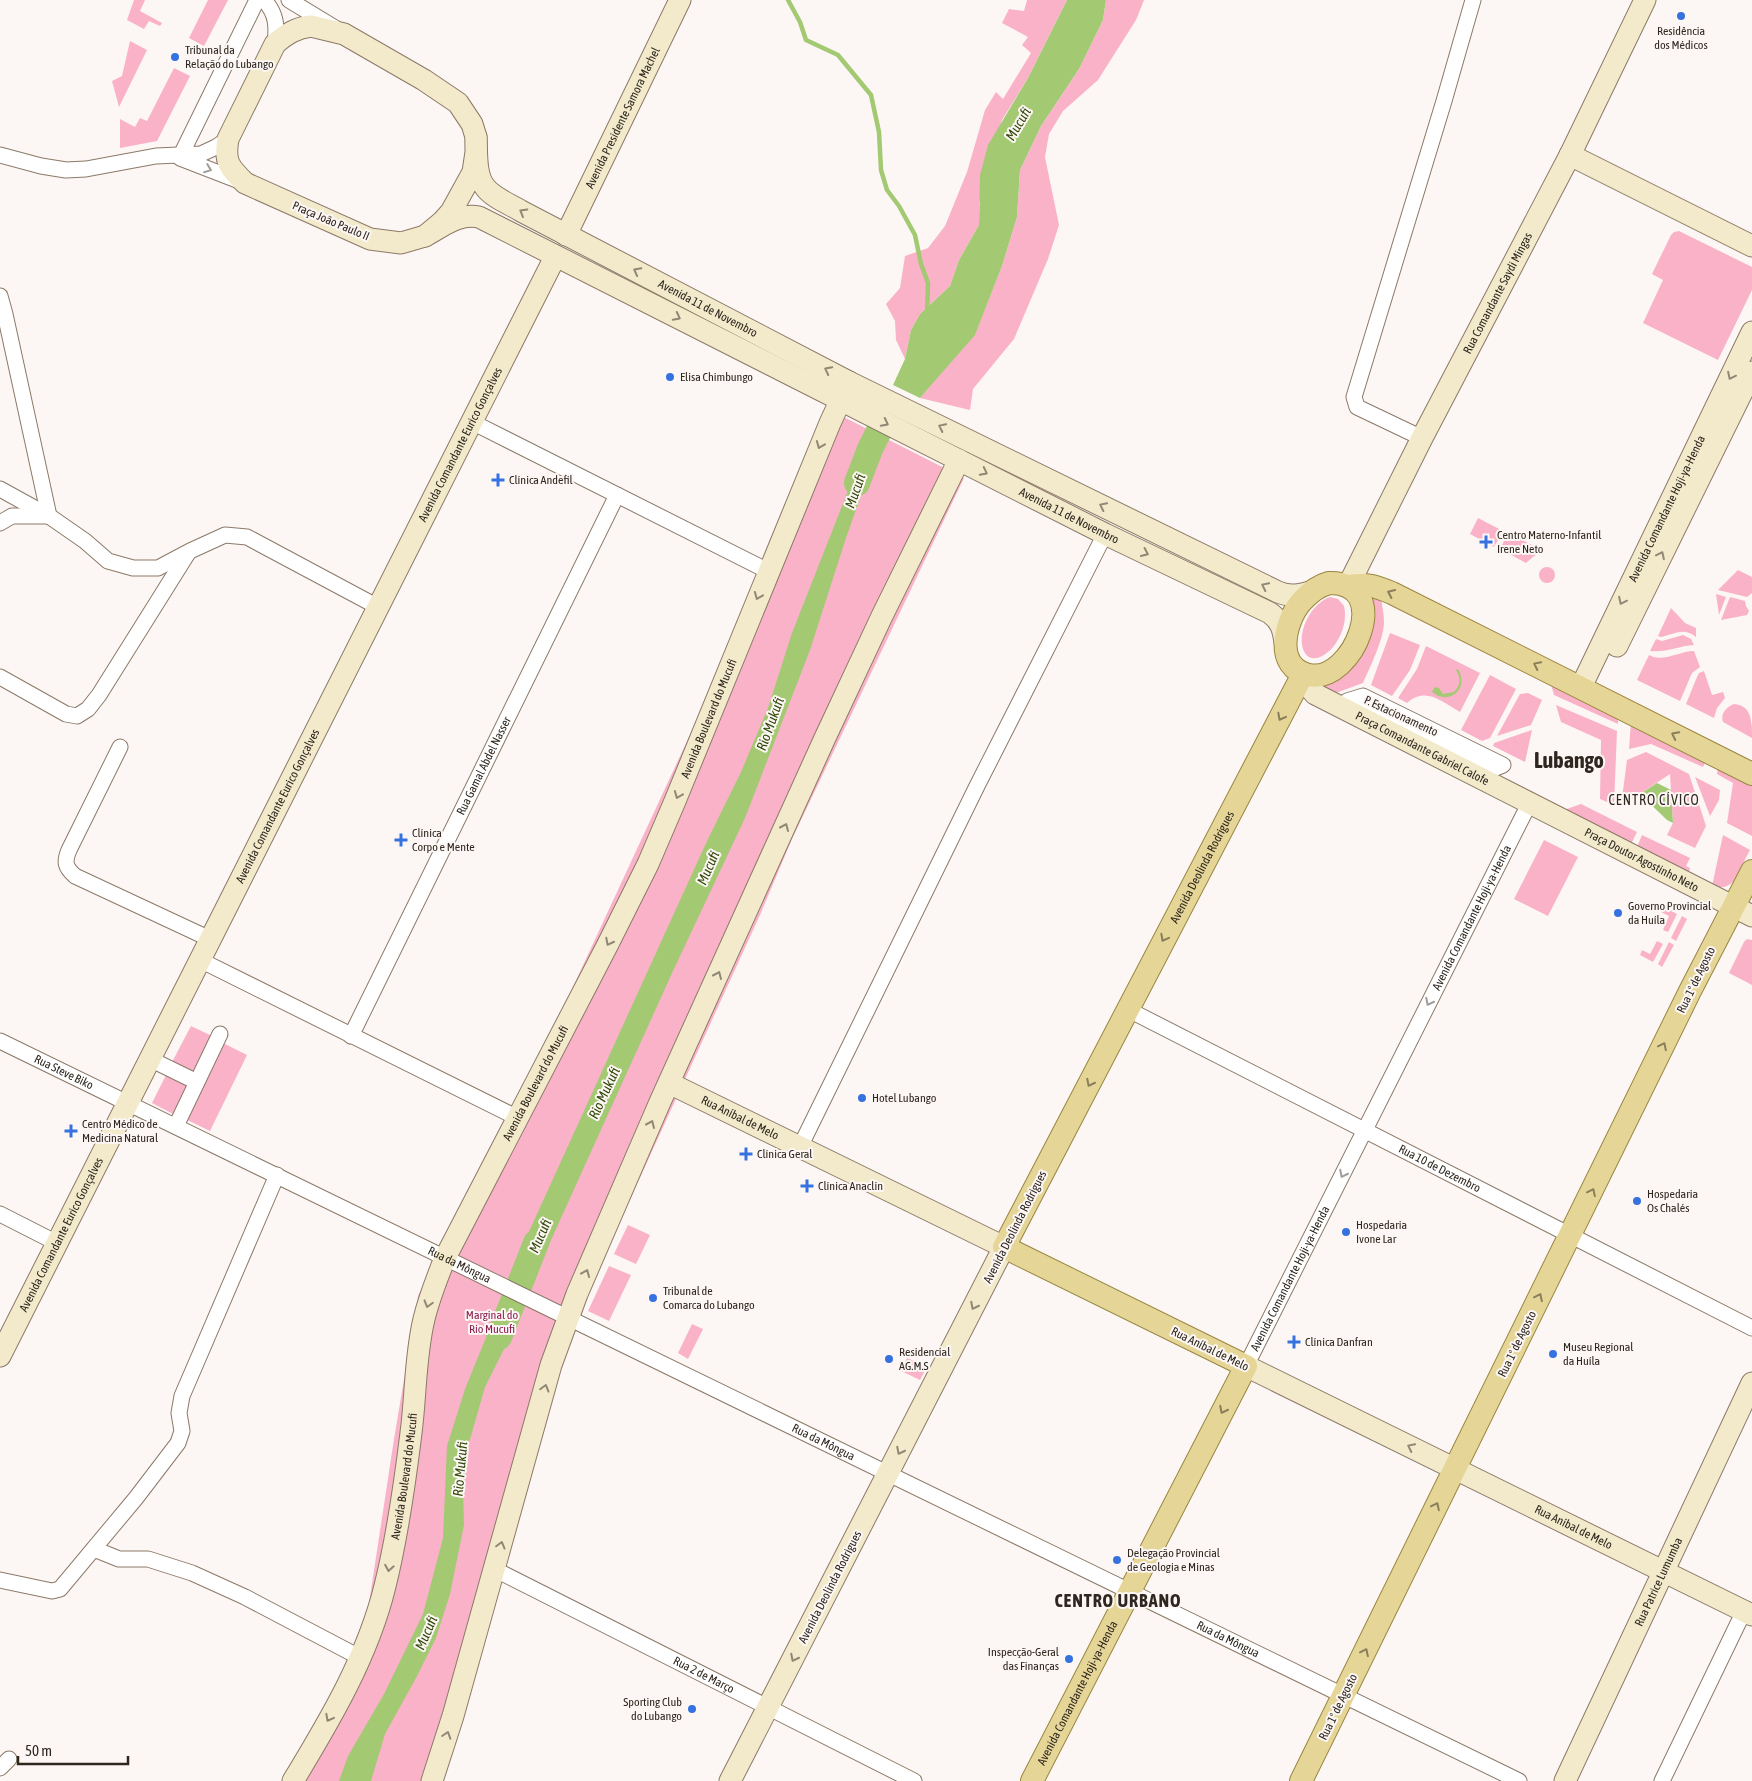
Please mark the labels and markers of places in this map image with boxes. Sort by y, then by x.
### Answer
marker: Residência dos Médicos [1675,10,1687,22]
place label: Residência dos Médicos [1654,24,1708,52]
place label: Tribunal da Relação do Lubango [185,43,274,71]
marker: Tribunal da Relação do Lubango [169,51,181,63]
place label: Elisa Chimbungo [680,370,753,384]
marker: Elisa Chimbungo [664,371,676,383]
marker: Clínica Andefil [491,473,505,487]
place label: Clínica Andefil [509,473,573,487]
place label: Centro Materno-Infantil Irene Neto [1497,528,1602,556]
marker: Centro Materno-Infantil Irene Neto [1479,535,1493,549]
place label: Clínica Corpo e Mente [412,826,475,854]
marker: Clínica Corpo e Mente [394,833,408,847]
place label: Governo Provincial da Huíla [1628,899,1712,927]
marker: Governo Provincial da Huíla [1612,907,1624,919]
place label: Hotel Lubango [872,1091,937,1105]
marker: Hotel Lubango [856,1092,868,1104]
place label: Centro Médico de Medicina Natural [82,1117,159,1145]
marker: Centro Médico de Medicina Natural [64,1124,78,1138]
marker: Clínica Geral [739,1147,753,1161]
place label: Clínica Geral [757,1147,813,1161]
marker: Clínica Anaclin [800,1179,814,1193]
place label: Clínica Anaclin [818,1179,883,1193]
place label: Hospedaria Os Chalés [1647,1187,1698,1215]
marker: Hospedaria Os Chalés [1631,1195,1643,1207]
place label: Hospedaria Ivone Lar [1356,1218,1407,1246]
marker: Hospedaria Ivone Lar [1340,1226,1352,1238]
place label: Tribunal de Comarca do Lubango [663,1284,755,1312]
marker: Tribunal de Comarca do Lubango [647,1292,659,1304]
marker: Clínica Danfran [1287,1335,1301,1349]
place label: Clínica Danfran [1305,1335,1373,1349]
place label: Museu Regional da Huíla [1563,1340,1634,1368]
place label: Residencial AG.M.S [899,1345,951,1373]
marker: Museu Regional da Huíla [1547,1348,1559,1360]
marker: Residencial AG.M.S [883,1353,895,1365]
place label: Delegação Provincial de Geologia e Minas [1127,1546,1221,1574]
marker: Delegação Provincial de Geologia e Minas [1111,1554,1123,1566]
place label: Inspecção-Geral das Finanças [988,1645,1060,1673]
marker: Inspecção-Geral das Finanças [1063,1653,1075,1665]
place label: Sporting Club do Lubango [623,1695,682,1723]
marker: Sporting Club do Lubango [686,1703,698,1715]

